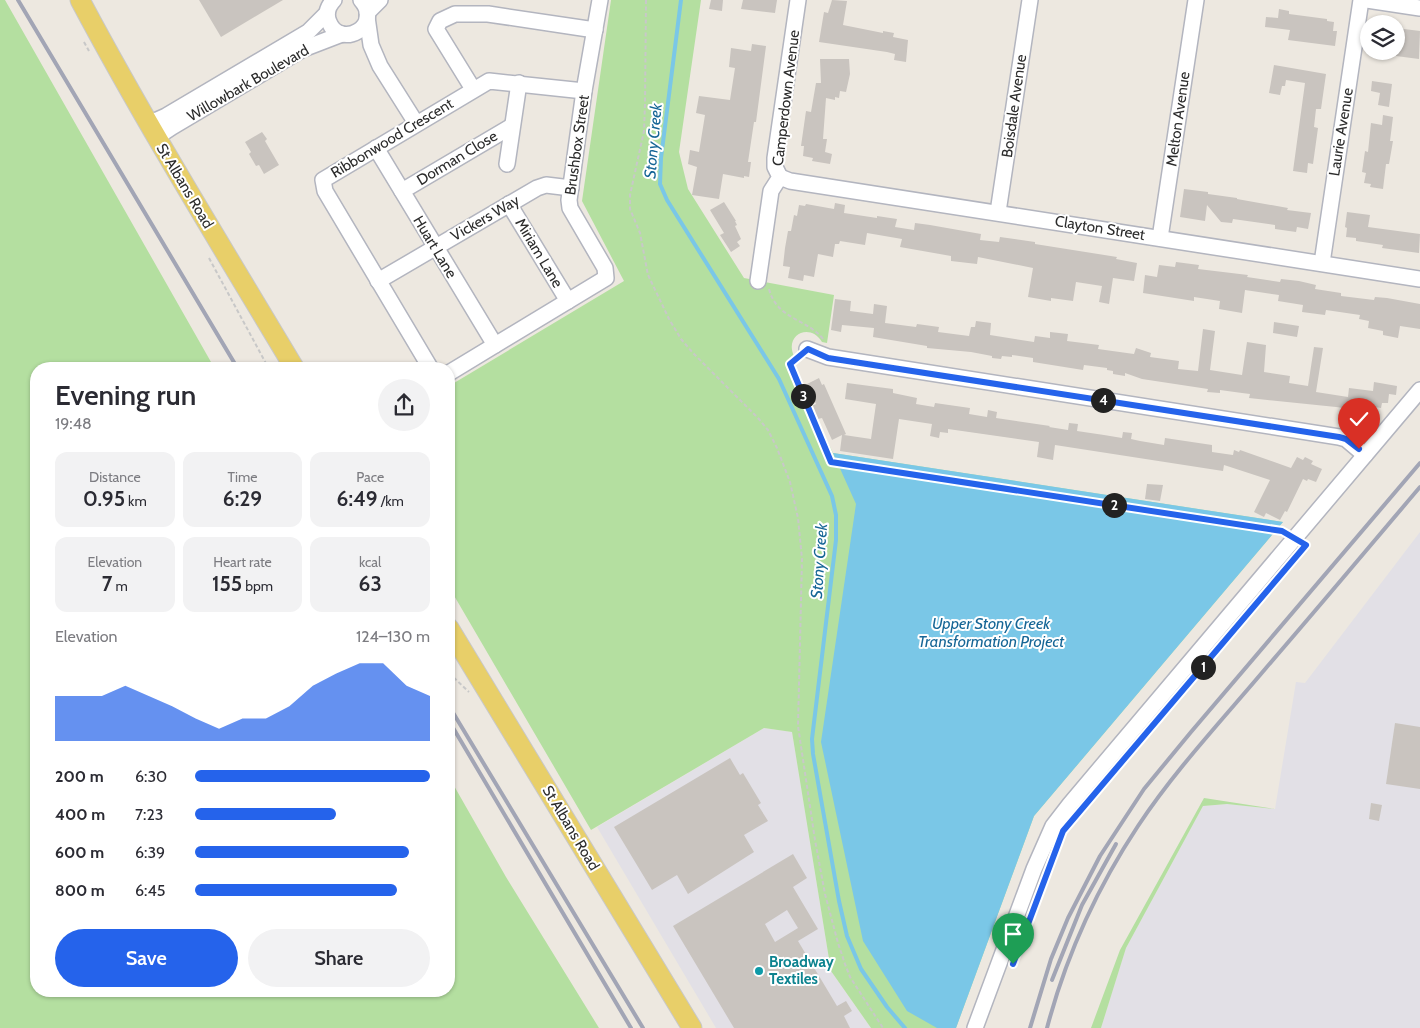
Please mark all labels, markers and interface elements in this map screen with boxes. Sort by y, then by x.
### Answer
map controls [1360,15,1405,60]
button: layers [1360,15,1405,60]
street label: Camperdown Avenue [769,29,803,167]
street label: Willowbark Boulevard [184,41,312,125]
street label: Boisdale Avenue [998,53,1030,159]
street label: Melton Avenue [1162,70,1194,168]
street label: Laurie Avenue [1325,86,1357,177]
street label: Ribbonwood Crescent [328,94,456,182]
street label: Brushbox Street [561,94,593,196]
water label: Stony Creek [640,101,666,179]
street label: Dorman Close [413,127,501,189]
street label: St Albans Road [153,140,217,232]
street label: Vickers Way [447,191,523,245]
street label: Clayton Street [1054,212,1146,244]
street label: Huart Lane [409,213,461,282]
street label: Miriam Lane [511,215,567,291]
text: Evening run [55,378,196,412]
button: share [378,379,430,431]
pin: 3 [790,384,816,408]
text: 3 [800,387,807,405]
pin: 4 [1090,388,1116,412]
text: 4 [1099,391,1108,409]
pin [1338,398,1380,449]
icon: check [1345,405,1373,433]
text: 19:48 [55,414,92,433]
text: Distance [89,468,141,486]
text: Time [228,468,257,486]
text: Pace [356,468,384,486]
text: 0.95 [83,486,125,511]
text: 6:29 [223,486,262,511]
text: 6:49 [337,486,378,511]
text: km [125,492,147,510]
text: /km [378,492,404,510]
pin: 2 [1102,492,1126,518]
text: 2 [1111,496,1118,514]
water label: Stony Creek [807,522,831,599]
text: Elevation [87,553,142,571]
text: Heart rate [213,553,272,571]
text: kcal [359,553,381,571]
text: 7 [102,571,112,596]
text: 155 [212,571,242,596]
text: 63 [359,571,382,596]
text: m [112,577,128,595]
text: bpm [242,577,273,595]
water label: Upper Stony Creek Transformation Project [918,614,1065,651]
text: Elevation [55,627,118,646]
text: 124–130 m [356,627,430,646]
pin: 1 [1190,654,1216,680]
text: 1 [1201,658,1206,676]
text: 200 m [55,767,104,786]
text: 6:30 [135,767,167,786]
street label: St Albans Road [539,782,603,874]
text: 400 m [55,805,105,824]
text: 7:23 [135,805,163,824]
text: 600 m [55,843,104,862]
text: 6:39 [135,843,165,862]
text: 800 m [55,881,105,900]
text: 6:45 [135,881,165,900]
pin [992,913,1034,964]
icon: arrive [999,920,1027,948]
button: Save [55,929,238,987]
button: Share [248,929,430,987]
place label: Broadway Textiles [769,953,835,988]
marker: Broadway Textiles [753,965,765,977]

